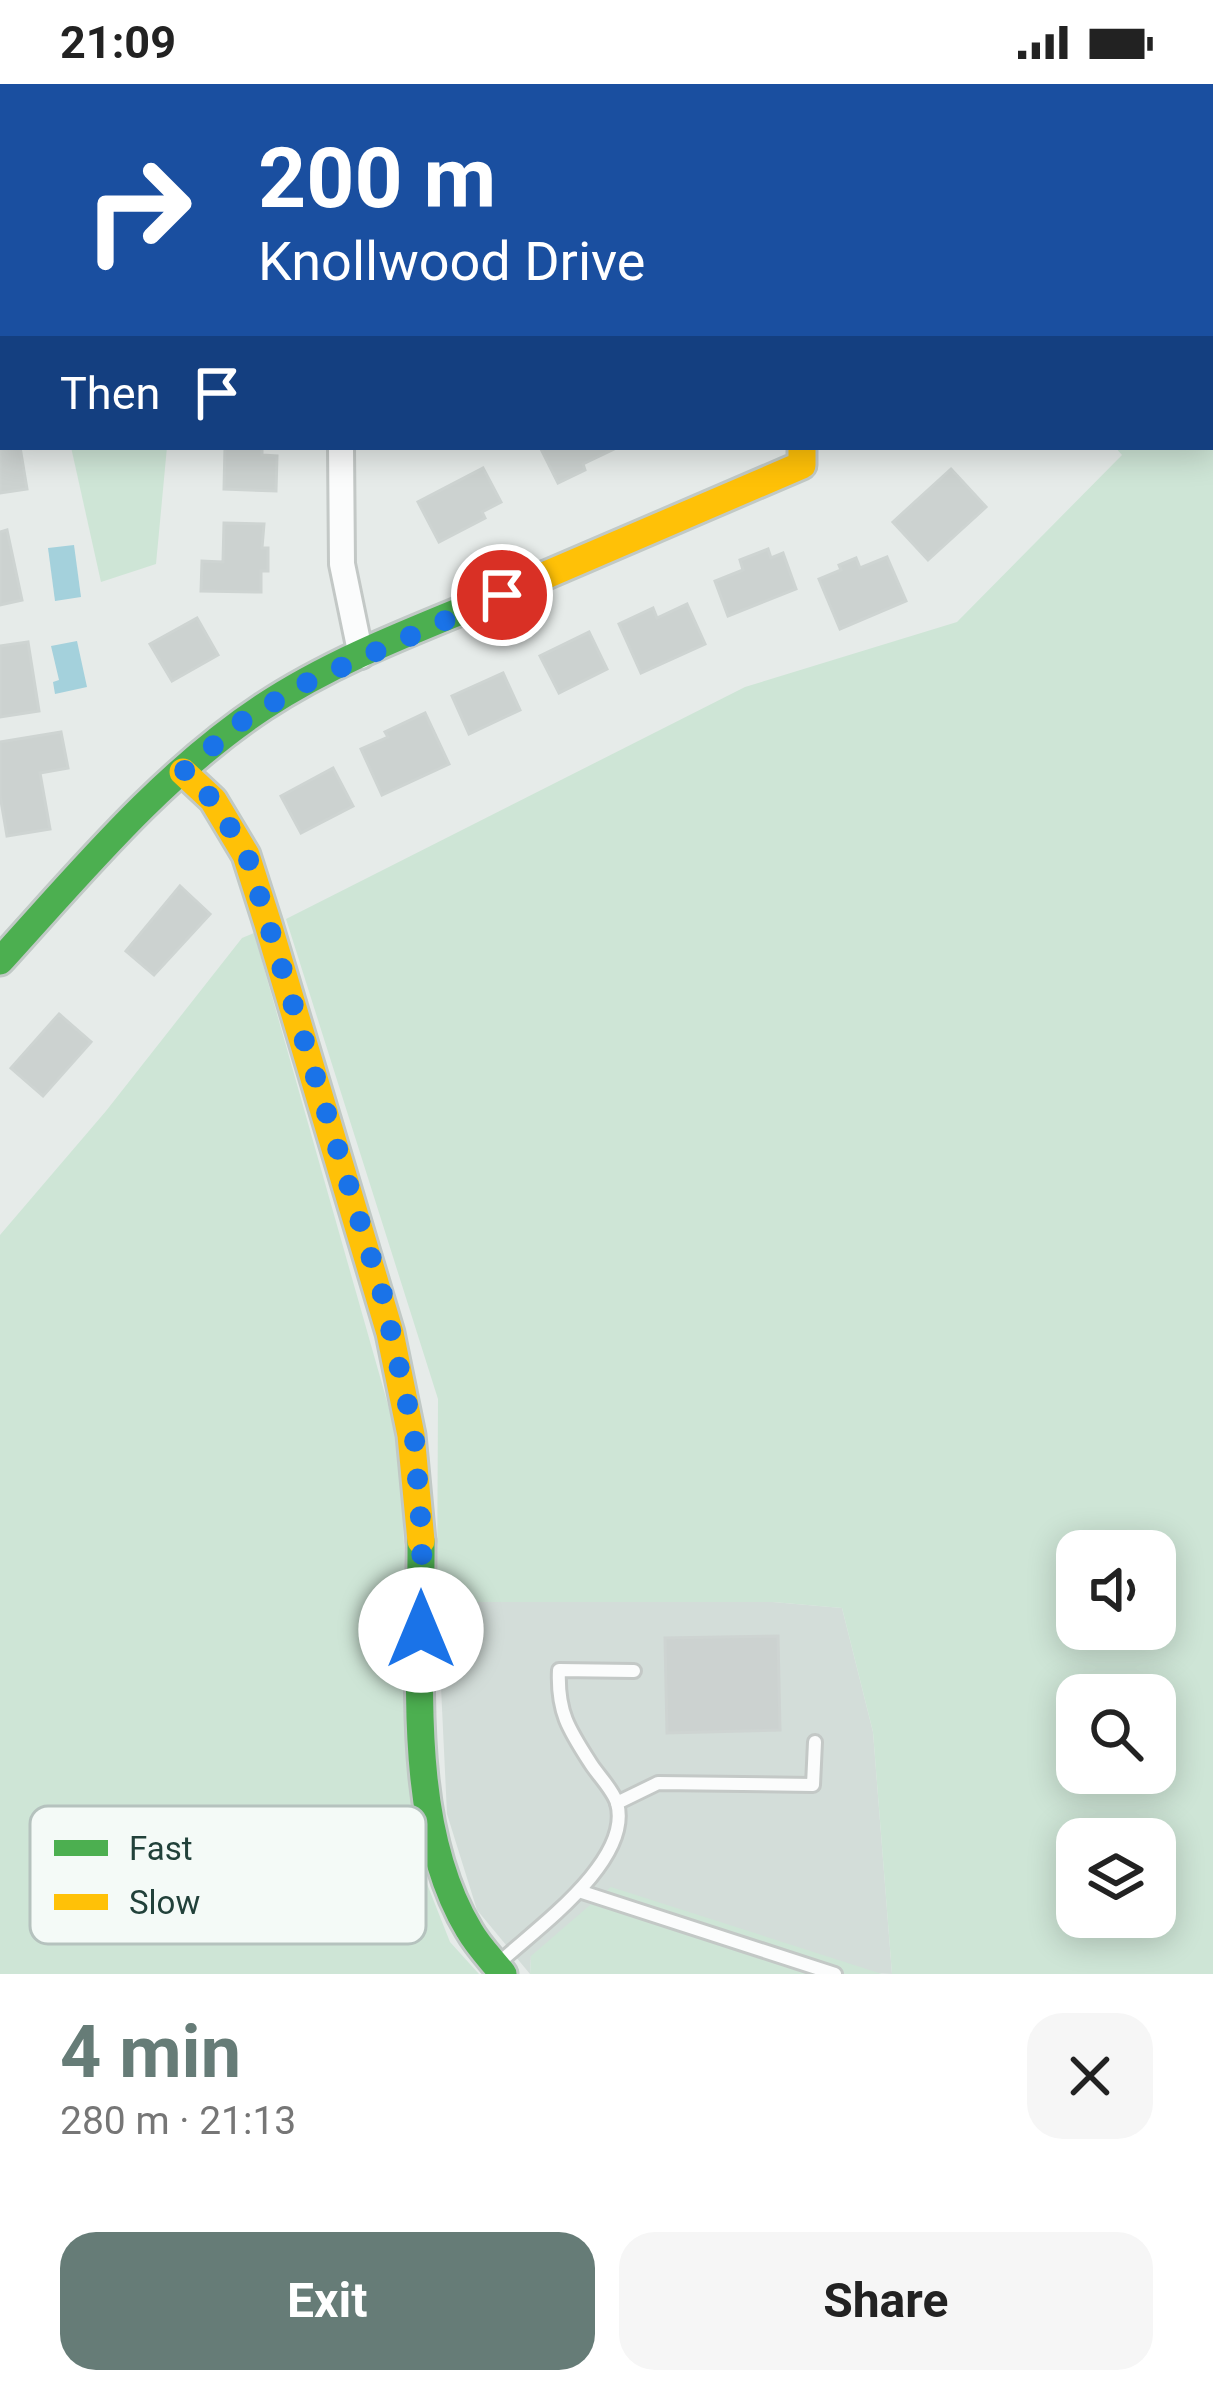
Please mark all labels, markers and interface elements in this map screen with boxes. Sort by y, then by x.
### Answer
text: 21:09 [60,16,176,69]
text: 200 m [258,129,496,228]
icon: right [60,132,216,288]
text: Knollwood Drive [258,230,646,293]
icon: arrive [184,360,250,426]
text: Then [60,367,160,420]
pin [451,544,553,646]
icon: arrive [469,562,535,628]
map controls [1056,1530,1176,1938]
button: sound [1056,1530,1176,1650]
position arrow [358,1567,484,1693]
button: search [1056,1674,1176,1794]
legend [30,1806,426,1944]
button: layers [1056,1818,1176,1938]
text: Fast [129,1829,192,1868]
text: Slow [129,1883,200,1922]
text: 4 min [60,2010,241,2095]
button: close [1027,2013,1153,2139]
text: 280 m · 21:13 [60,2098,296,2144]
button: Exit [60,2232,595,2370]
button: Share [619,2232,1153,2370]

